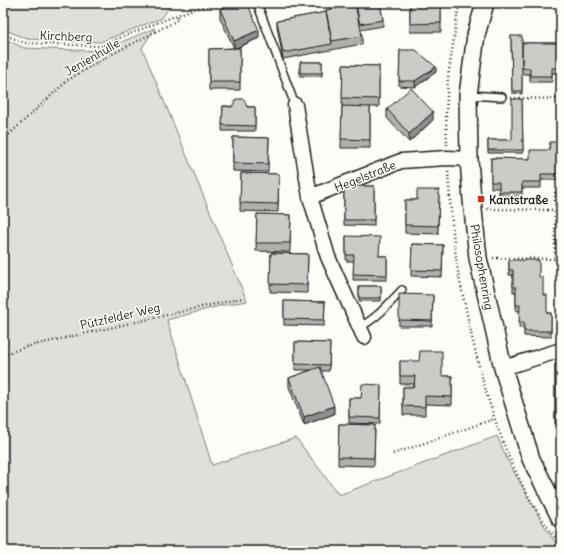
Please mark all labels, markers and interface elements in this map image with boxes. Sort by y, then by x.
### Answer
street label: Kirchberg [40,28,92,44]
street label: Jenienhülle [62,35,122,79]
street label: Hegelstraße [332,157,398,195]
place label: Kantstraße [489,192,549,207]
marker: Kantstraße [476,194,486,204]
street label: Philosophenring [467,223,497,311]
street label: Pützfelder Weg [79,300,161,332]

